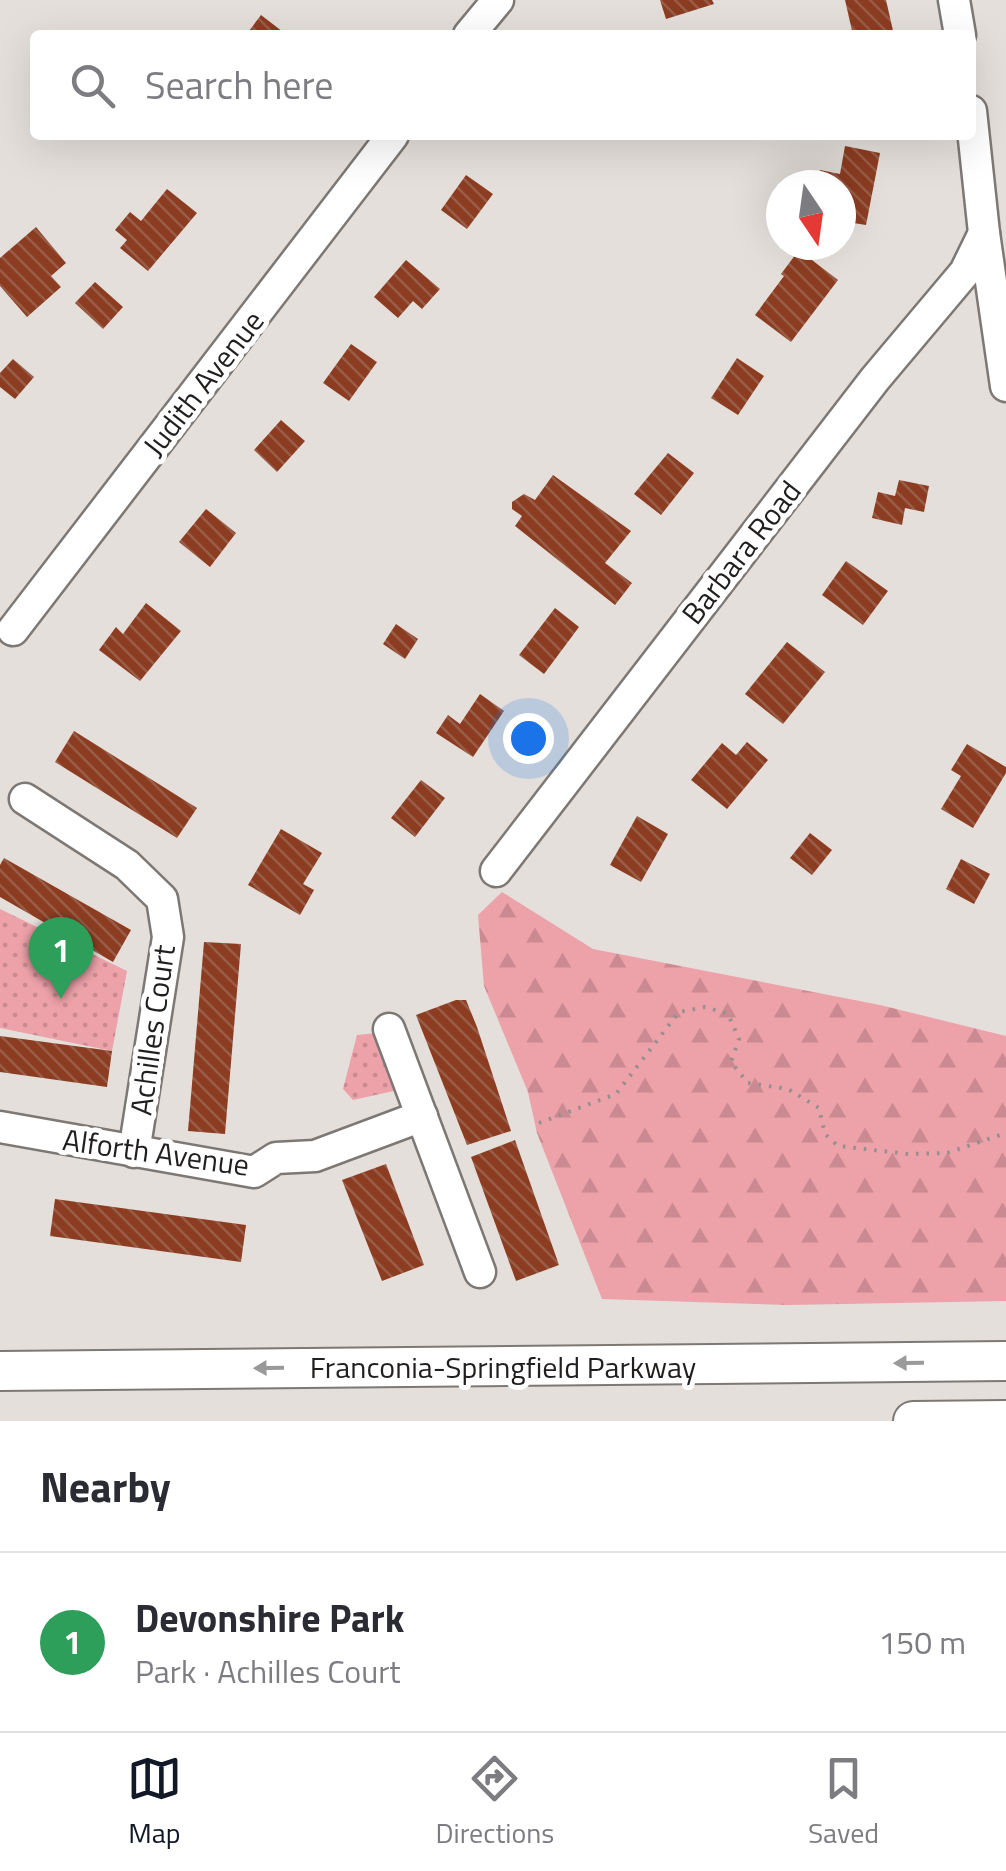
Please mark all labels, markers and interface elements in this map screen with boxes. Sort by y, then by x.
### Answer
search box [30,30,976,140]
text: Search here [145,56,333,114]
icon: search [65,58,120,113]
north arrow [766,170,856,260]
street label: Judith Avenue [131,300,275,466]
street label: Barbara Road [670,470,812,634]
your location [503,713,554,764]
pin: 1 [28,916,94,999]
street label: Achilles Court [117,941,187,1118]
street label: Alforth Avenue [60,1116,252,1188]
street label: Franconia-Springfield Parkway [310,1344,696,1390]
one-way arrow [892,1355,924,1371]
one-way arrow [252,1360,284,1376]
text: Nearby [40,1454,171,1518]
text: Devonshire Park [135,1589,404,1647]
text: 1 [64,1618,81,1666]
text: 150 m [878,1618,966,1666]
text: Park · Achilles Court [135,1647,400,1695]
tab: Map [127,1751,182,1854]
tab: Directions [436,1751,554,1854]
tab: Saved [808,1751,879,1854]

